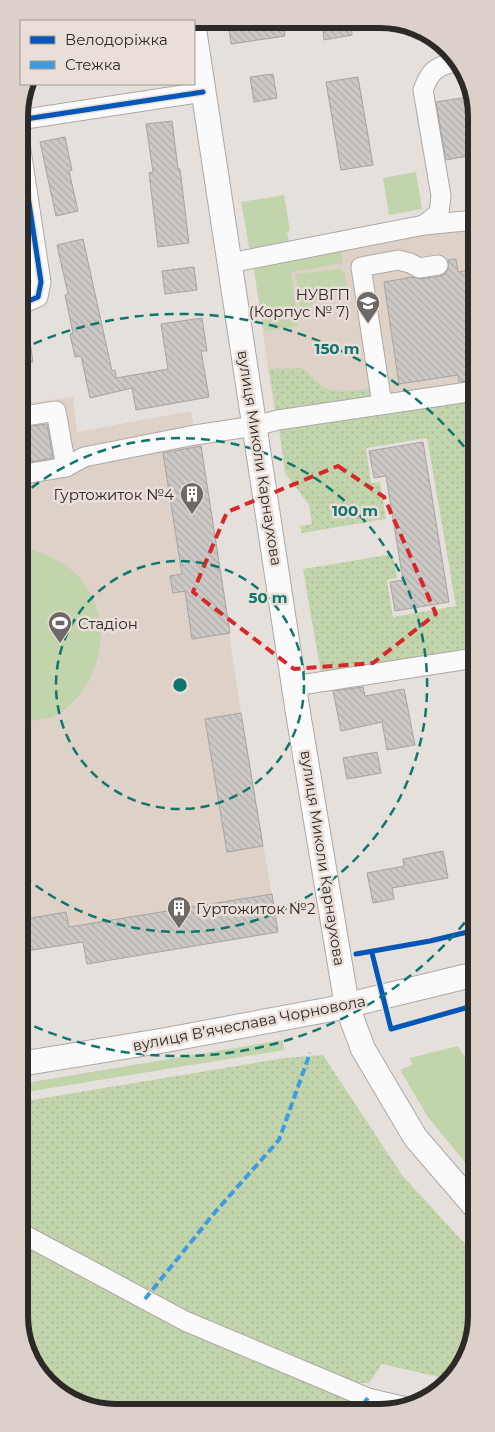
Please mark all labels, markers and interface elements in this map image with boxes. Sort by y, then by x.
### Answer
legend [20,20,195,85]
text: Велодоріжка [65,30,168,49]
text: Стежка [65,55,121,74]
place label: НУВГП (Корпус № 7) [249,285,350,321]
school or university icon: НУВГП (Корпус № 7) [355,290,381,324]
text: 150 m [315,339,359,358]
street label: вулиця Миколи Карнаухова [234,349,286,567]
building icon: Гуртожиток №4 [179,481,205,515]
place label: Гуртожиток №4 [54,485,174,504]
text: 100 m [332,501,378,520]
text: 50 m [248,588,288,607]
sports icon: Стадіон [47,610,73,644]
place label: Стадіон [78,614,138,633]
centre of rings [171,676,189,694]
street label: вулиця Миколи Карнаухова [297,749,349,967]
building icon: Гуртожиток №2 [166,895,192,929]
place label: Гуртожиток №2 [196,899,316,918]
street label: вулиця Вʼячеслава Чорновола [131,991,367,1055]

